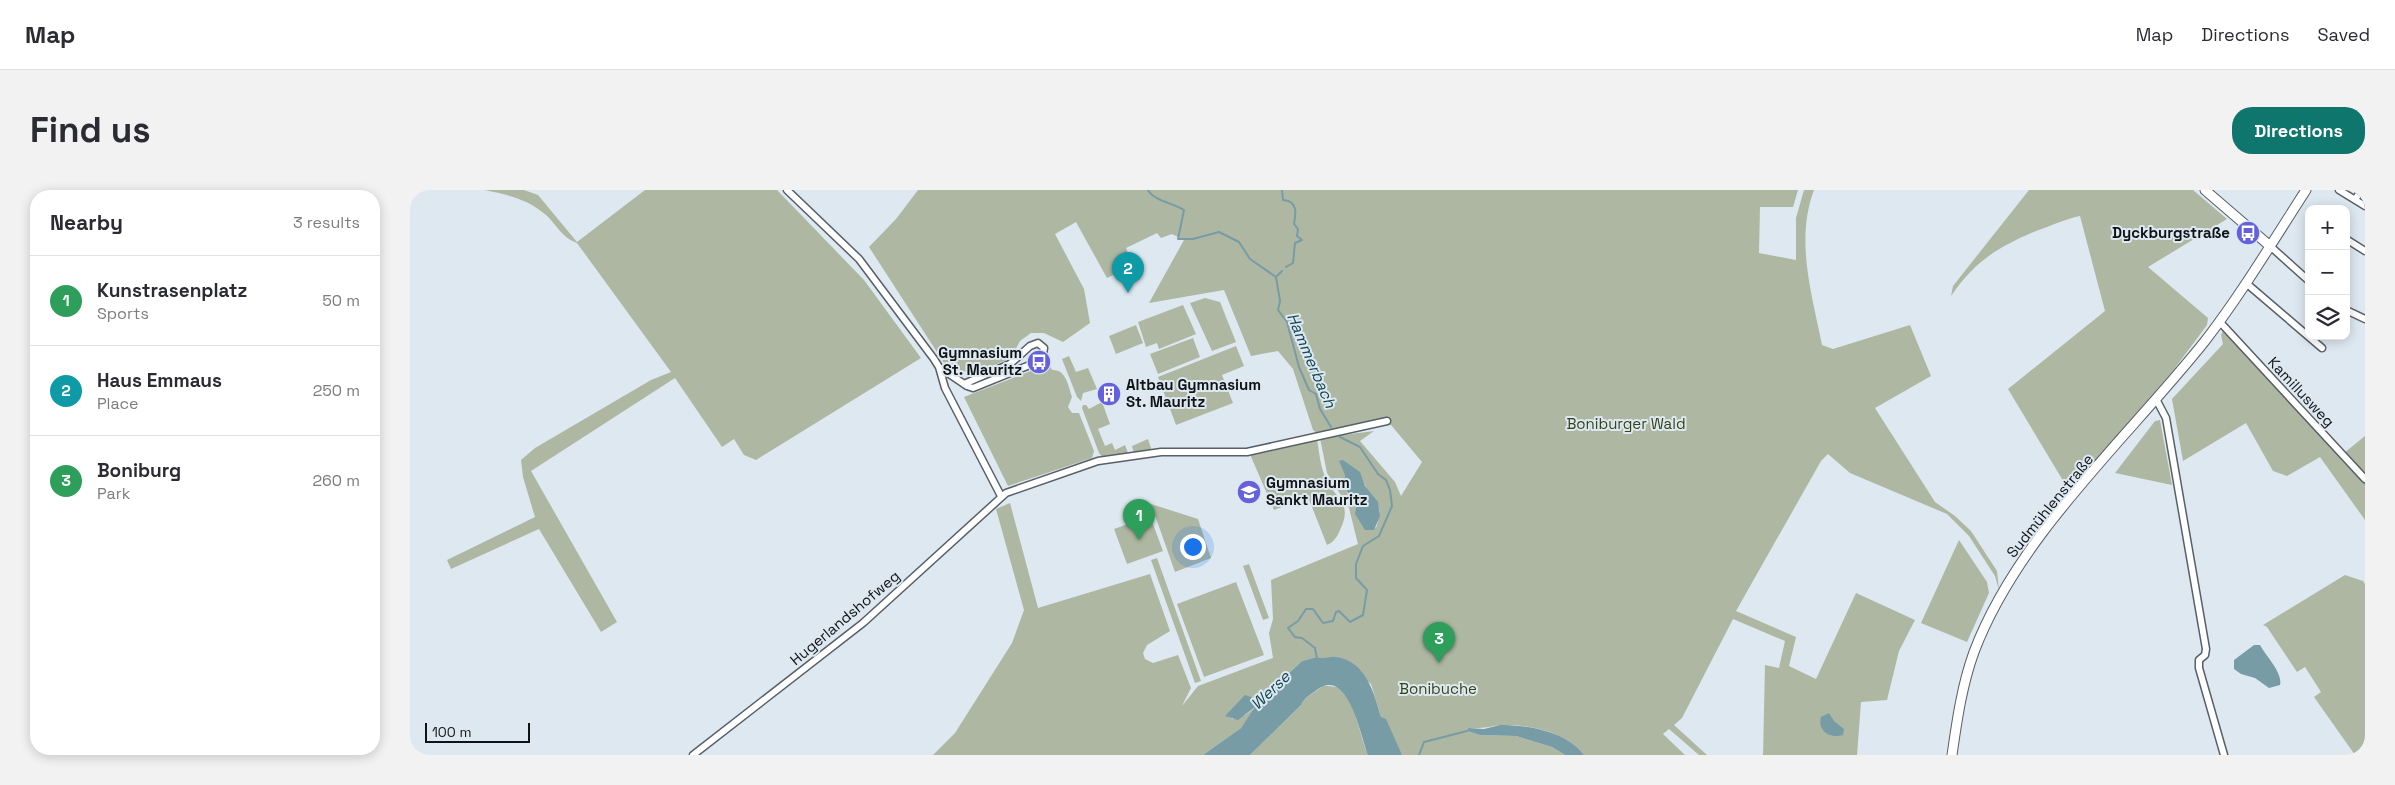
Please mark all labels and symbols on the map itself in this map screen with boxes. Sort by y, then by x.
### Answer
bus stop icon: Dyckburgstraße [2235,220,2261,246]
place label: Dyckburgstraße [2112,223,2230,242]
pin: 2 [1112,252,1144,293]
water label: Hammerbach [1282,309,1341,412]
place label: Gymnasium St. Mauritz [938,343,1022,379]
bus stop icon: Gymnasium St. Mauritz [1026,349,1052,375]
street label: Kamillusweg [2264,353,2339,431]
place label: Altbau Gymnasium St. Mauritz [1126,375,1261,411]
building icon: Altbau Gymnasium St. Mauritz [1096,381,1122,407]
park label: Boniburger Wald [1566,414,1686,433]
street label: Sudmühlenstraße [2002,450,2097,561]
place label: Gymnasium Sankt Mauritz [1266,473,1368,509]
school or university icon: Gymnasium Sankt Mauritz [1236,479,1262,505]
pin: 1 [1123,499,1155,540]
your location [1180,534,1206,560]
street label: Hugerlandshofweg [786,566,903,669]
pin: 3 [1423,622,1455,663]
water label: Werse [1246,666,1295,714]
park label: Bonibuche [1399,679,1477,698]
scale bar [425,720,530,743]

